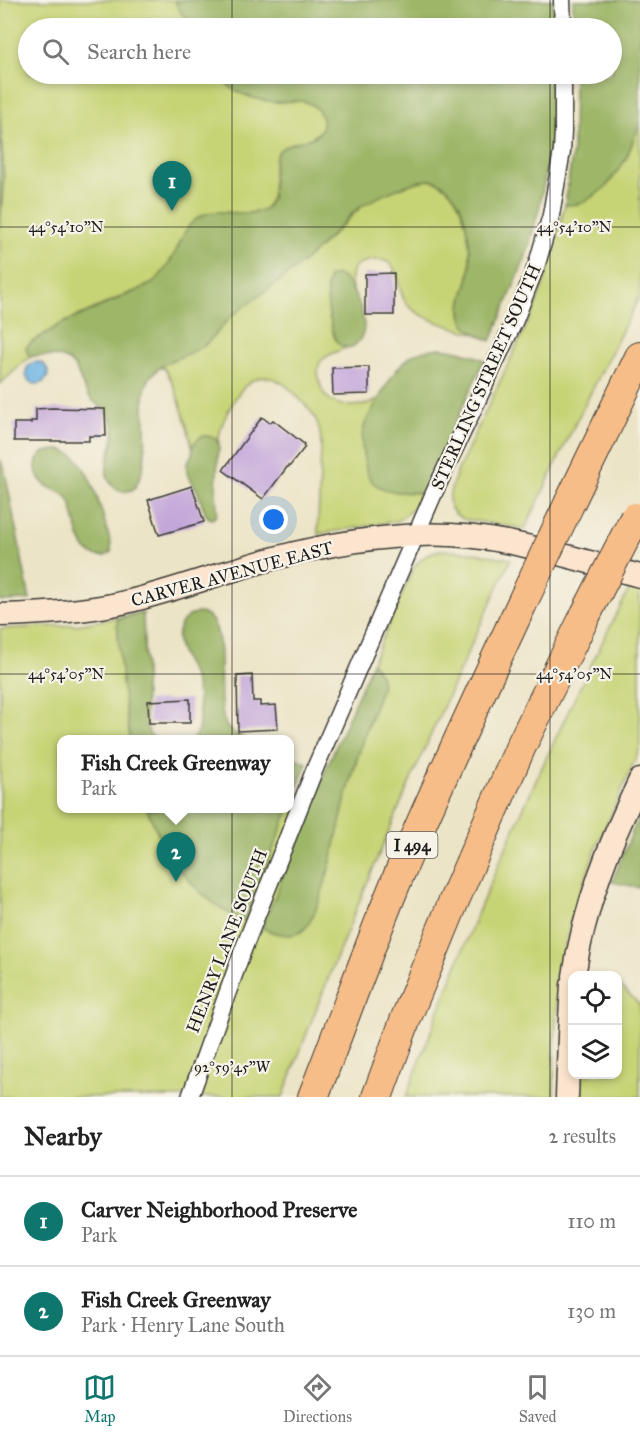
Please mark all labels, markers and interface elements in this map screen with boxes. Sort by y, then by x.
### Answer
search box [18,18,622,84]
icon: search [39,35,72,68]
text: Search here [87,38,191,65]
pin: 1 [152,162,192,211]
text: 44°54'10"N [28,218,104,236]
text: 44°54'10"N [536,218,612,236]
street label: STERLING STREET SOUTH [426,261,546,493]
your location [259,505,288,534]
street label: CARVER AVENUE EAST [129,536,335,612]
text: 44°54'05"N [28,665,104,683]
text: 44°54'05"N [536,665,612,683]
popup [57,735,294,813]
text: Fish Creek Greenway [81,749,270,776]
text: Park [81,776,117,800]
pin: 2 [156,832,195,882]
road number: I 494 [386,832,438,858]
street label: HENRY LANE SOUTH [182,846,272,1036]
map controls [568,971,622,1079]
button: locate [568,971,622,1025]
button: layers [568,1025,622,1079]
text: 92°59'45"W [194,1058,271,1076]
text: Nearby [24,1120,102,1152]
text: 2 results [548,1124,616,1148]
text: Carver Neighborhood Preserve [81,1196,357,1223]
text: 1 [40,1209,47,1233]
text: 110 m [568,1209,616,1233]
text: Park [81,1223,117,1247]
text: Fish Creek Greenway [81,1286,271,1313]
text: 2 [39,1299,48,1323]
text: 130 m [567,1299,616,1323]
text: Park · Henry Lane South [81,1313,285,1337]
tab: Map [83,1371,116,1426]
tab: Directions [283,1371,352,1426]
tab: Saved [519,1371,557,1426]

